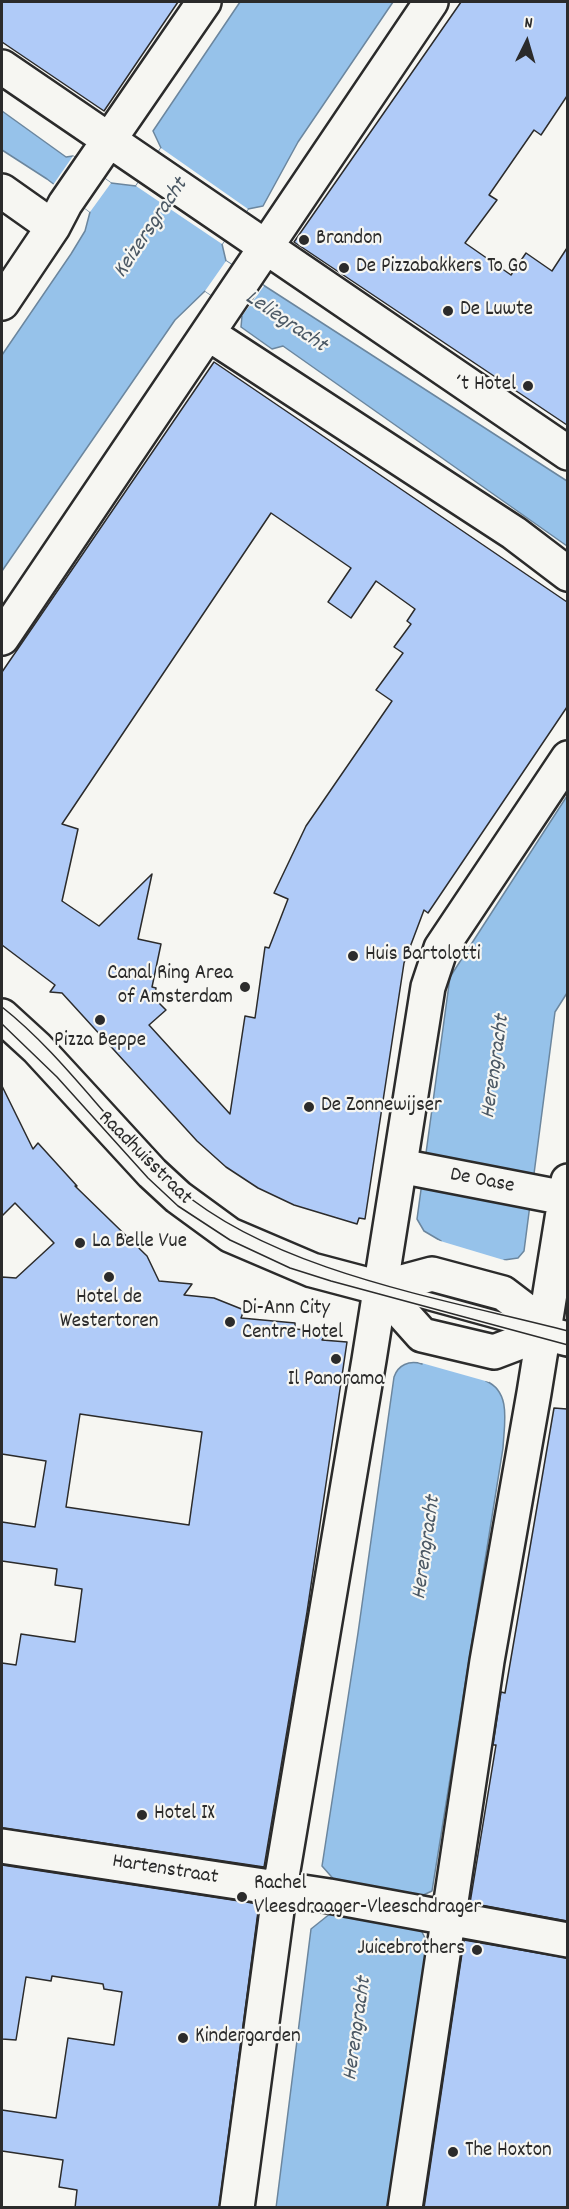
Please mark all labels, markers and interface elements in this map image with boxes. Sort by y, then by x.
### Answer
north arrow [497,12,557,72]
text: N [524,12,534,35]
water label: Keizersgracht [109,174,195,284]
place label: Brandon [316,227,382,253]
marker: Brandon [297,233,311,247]
place label: De Pizzabakkers To Go [356,255,528,281]
marker: De Pizzabakkers To Go [337,261,351,275]
water label: Leliegracht [239,286,331,360]
place label: De Luwte [460,298,533,324]
marker: De Luwte [441,304,455,318]
place label: ´t Hotel [456,373,516,399]
marker: ´t Hotel [521,379,535,393]
place label: Huis Bartolotti [365,943,481,969]
marker: Huis Bartolotti [346,949,360,963]
place label: Canal Ring Area of Amsterdam [107,962,233,1012]
marker: Canal Ring Area of Amsterdam [238,980,252,994]
marker: Pizza Beppe [93,1013,107,1027]
water label: Herengracht [477,1014,517,1120]
place label: Pizza Beppe [54,1029,146,1055]
place label: De Zonnewijser [321,1094,442,1120]
marker: De Zonnewijser [302,1100,316,1114]
street label: Raadhuisstraat [92,1107,196,1211]
street label: De Oase [448,1163,516,1201]
place label: La Belle Vue [92,1230,187,1256]
marker: La Belle Vue [73,1236,87,1250]
marker: Hotel de Westertoren [102,1270,116,1284]
place label: Hotel de Westertoren [60,1286,158,1336]
place label: Di-Ann City Centre Hotel [242,1297,343,1347]
marker: Di-Ann City Centre Hotel [223,1315,237,1329]
marker: Il Panorama [329,1352,343,1366]
place label: Il Panorama [288,1368,384,1394]
water label: Herengracht [408,1495,448,1601]
place label: Hotel IX [154,1802,215,1828]
marker: Hotel IX [135,1808,149,1822]
street label: Hartenstraat [110,1850,220,1892]
place label: Rachel Vleesdraager-Vleeschdrager [254,1872,481,1922]
marker: Rachel Vleesdraager-Vleeschdrager [235,1890,249,1904]
place label: Juicebrothers [357,1937,465,1963]
marker: Juicebrothers [470,1943,484,1957]
water label: Herengracht [339,1976,379,2082]
place label: Kindergarden [195,2025,301,2051]
marker: Kindergarden [176,2031,190,2045]
place label: The Hoxton [465,2139,552,2165]
marker: The Hoxton [446,2145,460,2159]

